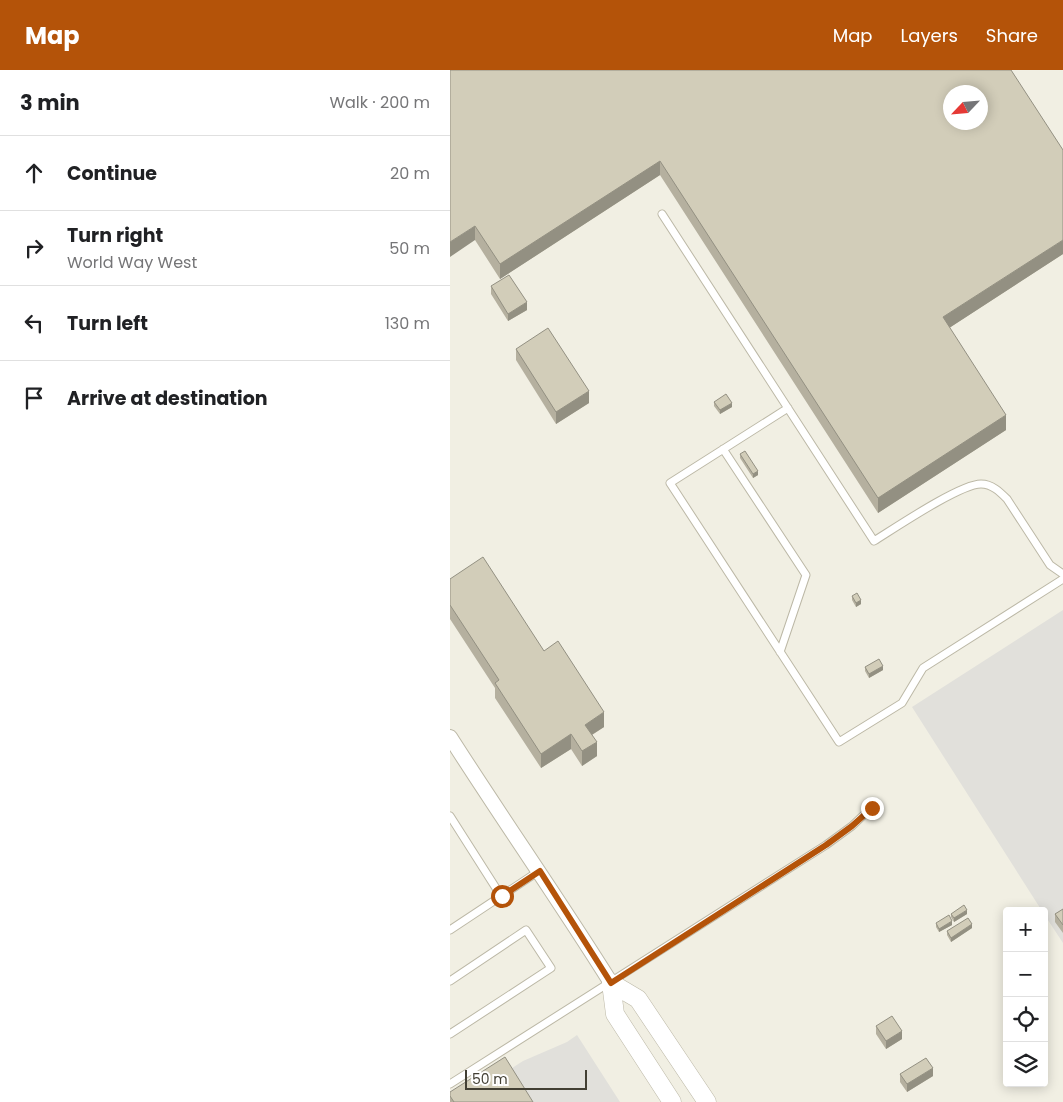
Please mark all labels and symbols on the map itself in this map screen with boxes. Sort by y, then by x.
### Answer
north arrow [943,85,988,130]
route end [861,797,884,820]
route start [491,885,514,908]
scale bar [465,1067,588,1090]

